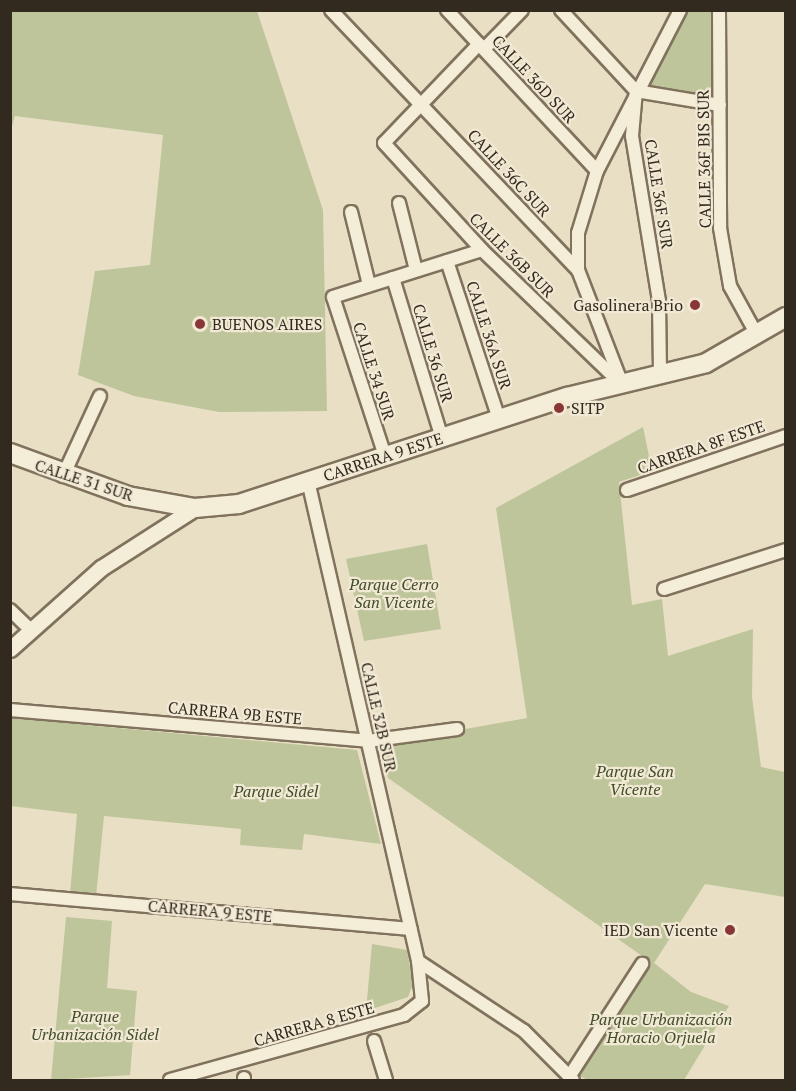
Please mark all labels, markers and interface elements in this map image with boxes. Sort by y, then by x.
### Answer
street label: CALLE 36D SUR [488,31,580,127]
street label: CALLE 36F BIS SUR [693,89,715,229]
street label: CALLE 36C SUR [464,125,554,221]
street label: CALLE 36F SUR [641,138,677,250]
street label: CALLE 36B SUR [466,209,558,301]
street label: CALLE 36A SUR [462,278,516,392]
place label: Gasolinera Brio [573,295,683,315]
marker: Gasolinera Brio [688,298,702,312]
street label: CALLE 36 SUR [409,301,457,405]
place label: BUENOS AIRES [212,314,323,334]
marker: BUENOS AIRES [193,317,207,331]
street label: CALLE 34 SUR [349,319,399,423]
place label: SITP [571,398,605,418]
marker: SITP [552,401,566,415]
street label: CARRERA 8F ESTE [635,416,767,478]
street label: CARRERA 9 ESTE [321,429,445,485]
street label: CALLE 31 SUR [32,455,136,505]
park label: Parque Cerro San Vicente [349,574,439,612]
street label: CALLE 32B SUR [357,660,401,774]
street label: CARRERA 9B ESTE [167,698,303,728]
park label: Parque San Vicente [596,761,674,799]
park label: Parque Sidel [233,781,319,801]
street label: CARRERA 9 ESTE [147,896,273,926]
place label: IED San Vicente [603,920,718,940]
marker: IED San Vicente [723,923,737,937]
street label: CARRERA 8 ESTE [251,998,377,1050]
park label: Parque Urbanización Sidel [31,1006,159,1044]
park label: Parque Urbanización Horacio Orjuela [590,1009,732,1047]

